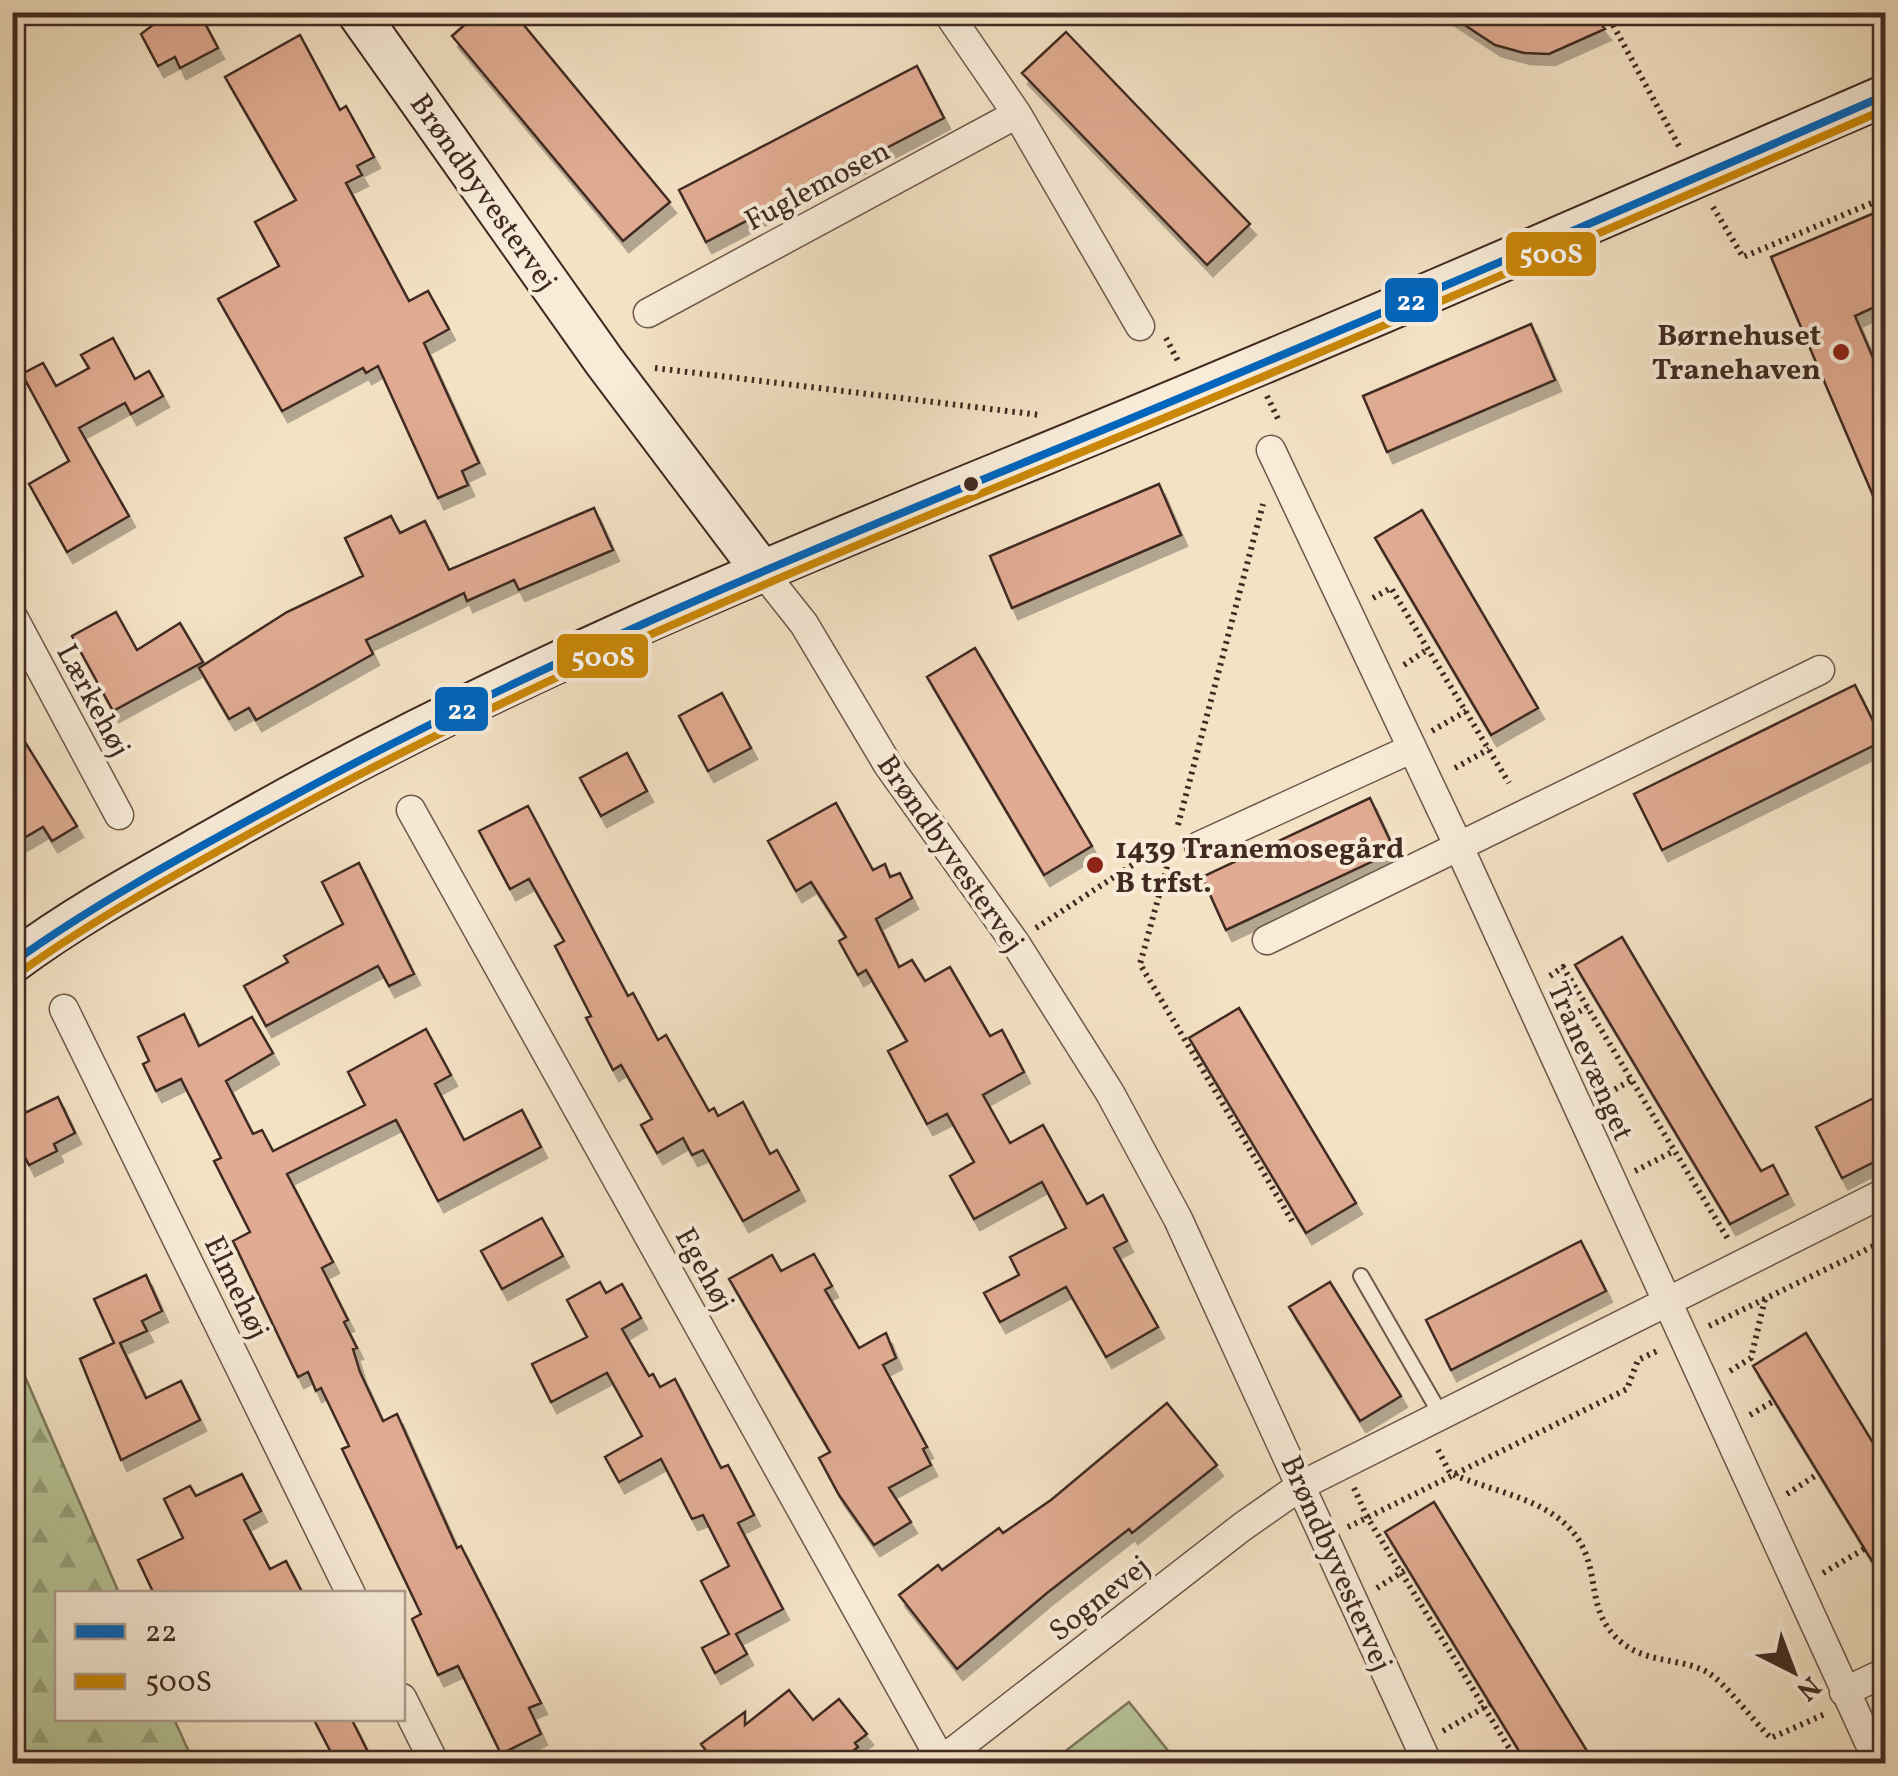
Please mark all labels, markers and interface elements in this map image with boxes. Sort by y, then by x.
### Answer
street label: Brøndbyvestervej [399,86,566,300]
street label: Fuglemosen [738,131,898,243]
line badge: 500S [1504,230,1598,278]
text: 500S [1519,236,1583,275]
line badge: 22 [1383,276,1440,324]
text: 22 [1396,283,1426,322]
place label: Børnehuset Tranehaven [1652,316,1821,392]
marker: Børnehuset Tranehaven [1830,341,1852,363]
unlabelled marker [961,474,981,494]
line badge: 500S [555,632,650,680]
street label: Lærkehøj [45,637,140,765]
text: 500S [571,639,635,678]
line badge: 22 [433,685,490,733]
text: 22 [447,692,477,731]
street label: Brøndbyvestervej [866,747,1033,961]
place label: 1439 Tranemosegård B trfst. [1115,829,1404,905]
marker: 1439 Tranemosegård B trfst. [1084,854,1106,876]
street label: Tranevænget [1535,975,1643,1148]
street label: Egehøj [663,1220,743,1319]
street label: Elmehøj [192,1229,278,1347]
street label: Brøndbyvestervej [1269,1449,1402,1678]
street label: Sognevej [1041,1547,1160,1652]
legend [55,1591,405,1721]
text: 22 [145,1612,177,1654]
north arrow [1743,1621,1843,1721]
text: 500S [145,1662,212,1704]
text: N [1787,1666,1829,1709]

